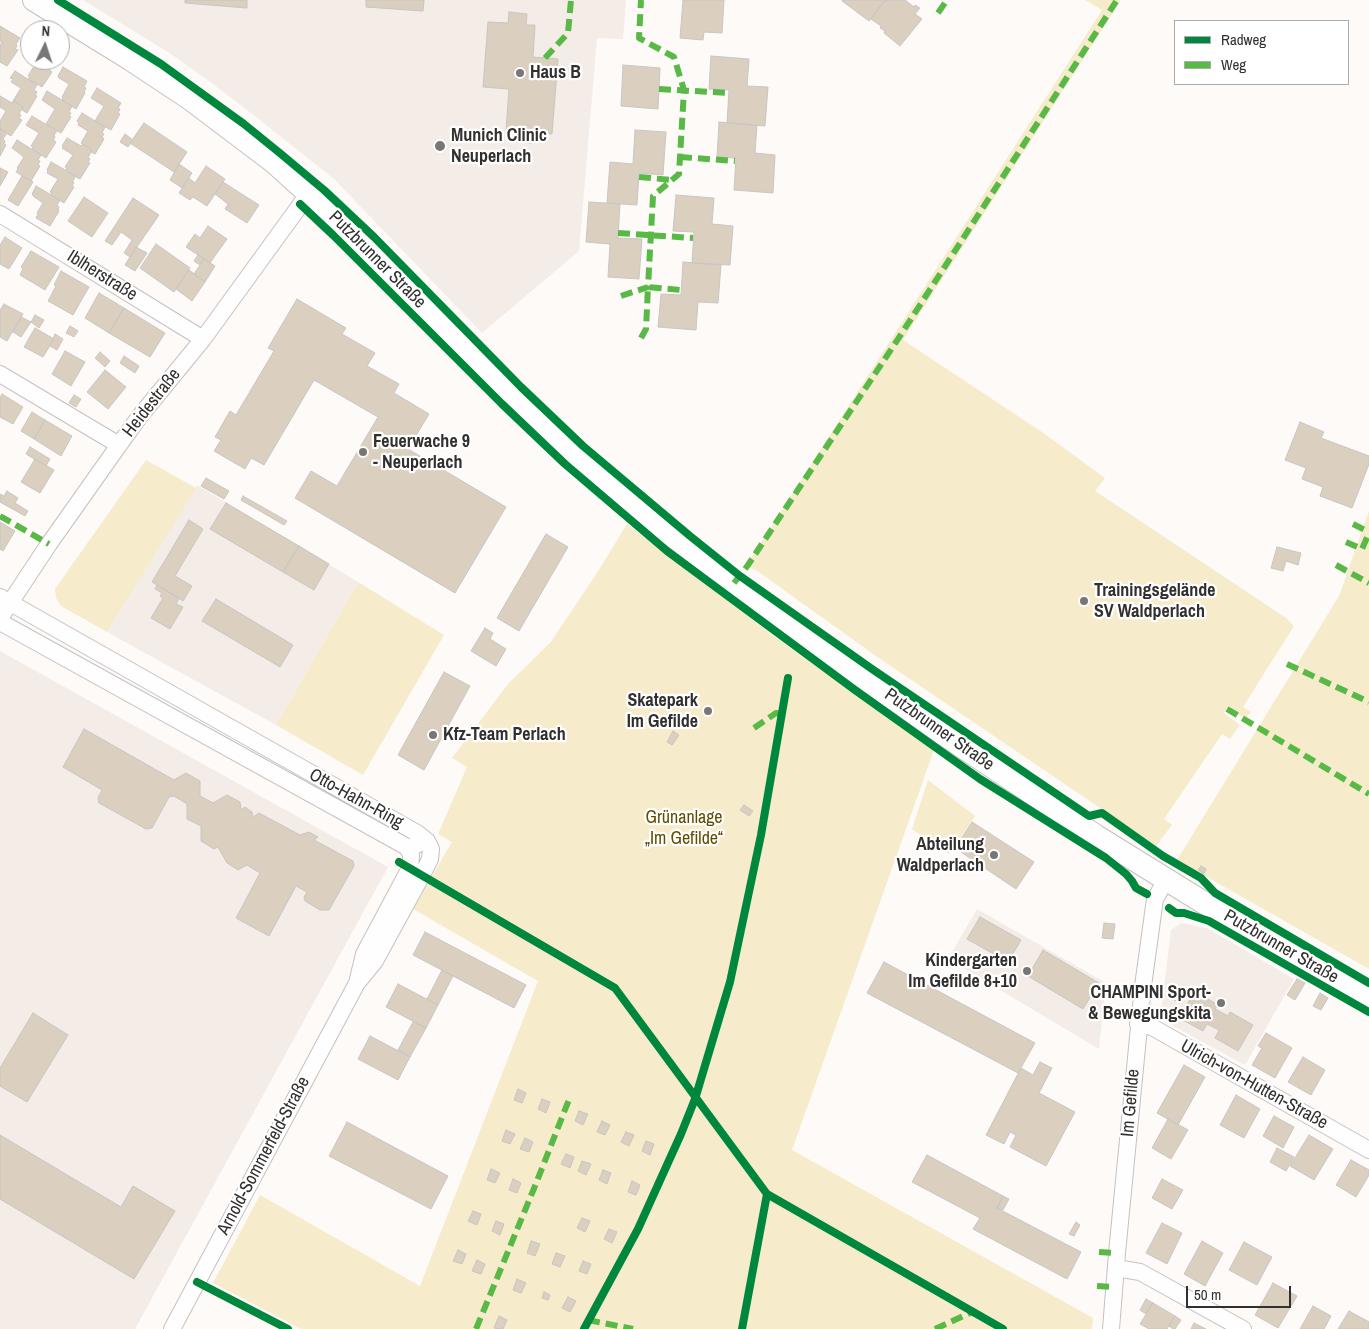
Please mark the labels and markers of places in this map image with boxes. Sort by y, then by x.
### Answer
place label: Haus B [530,62,581,84]
marker: Haus B [514,67,526,79]
place label: Munich Clinic Neuperlach [451,125,547,168]
marker: Munich Clinic Neuperlach [433,139,447,153]
place label: Feuerwache 9 - Neuperlach [373,431,470,474]
marker: Feuerwache 9 - Neuperlach [357,446,369,458]
place label: Trainingsgelände SV Waldperlach [1094,580,1215,622]
marker: Trainingsgelände SV Waldperlach [1078,595,1090,607]
place label: Skatepark Im Gefilde [627,690,698,732]
marker: Skatepark Im Gefilde [702,705,714,717]
place label: Kfz-Team Perlach [443,724,566,746]
marker: Kfz-Team Perlach [427,729,439,741]
place label: Abteilung Waldperlach [897,834,984,876]
marker: Abteilung Waldperlach [988,849,1000,861]
place label: Kindergarten Im Gefilde 8+10 [908,950,1017,992]
marker: Kindergarten Im Gefilde 8+10 [1021,965,1033,977]
place label: CHAMPINI Sport- & Bewegungskita [1088,982,1211,1024]
marker: CHAMPINI Sport- & Bewegungskita [1215,997,1227,1009]

